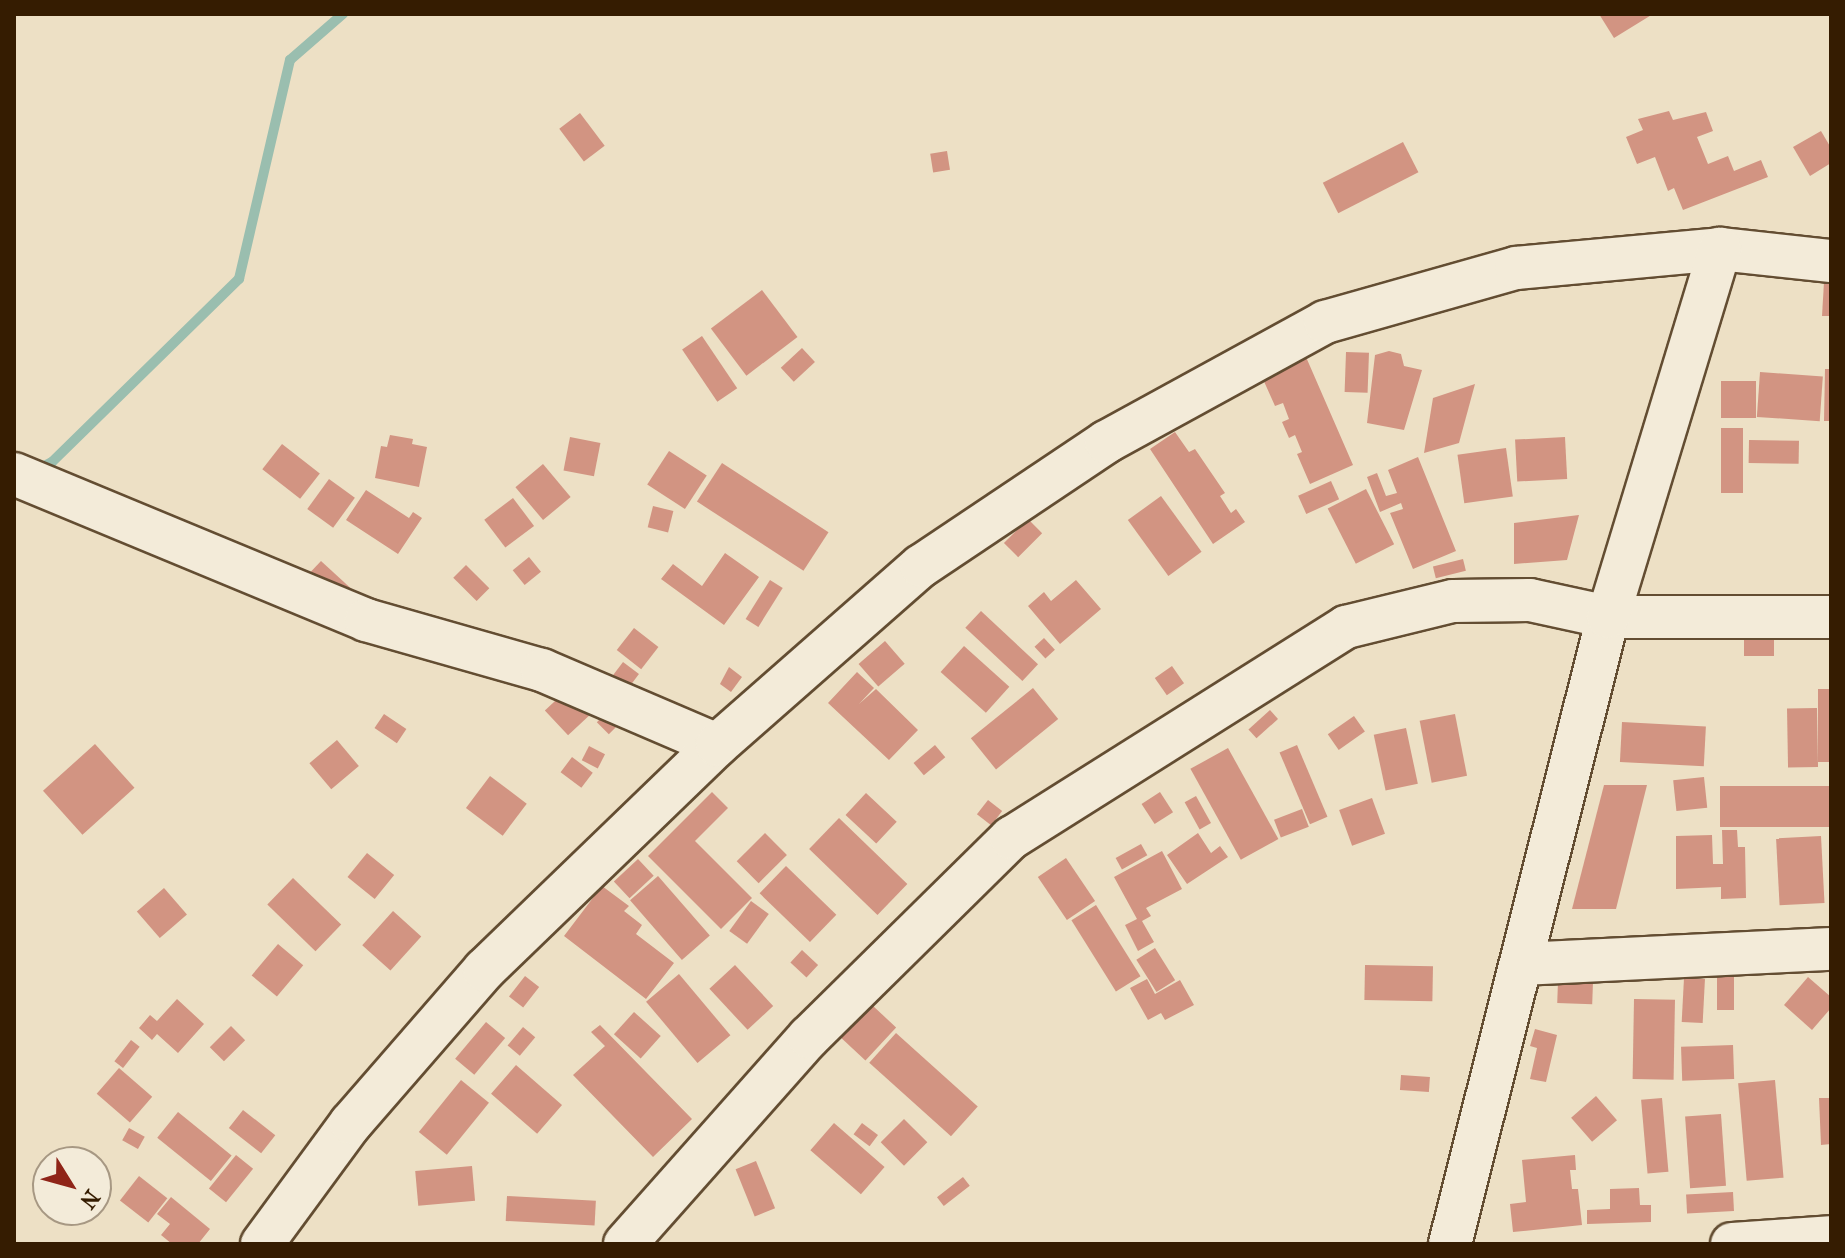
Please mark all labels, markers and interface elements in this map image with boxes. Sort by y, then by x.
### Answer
north arrow [32,1146,112,1226]
text: N [74,1185,105,1214]

